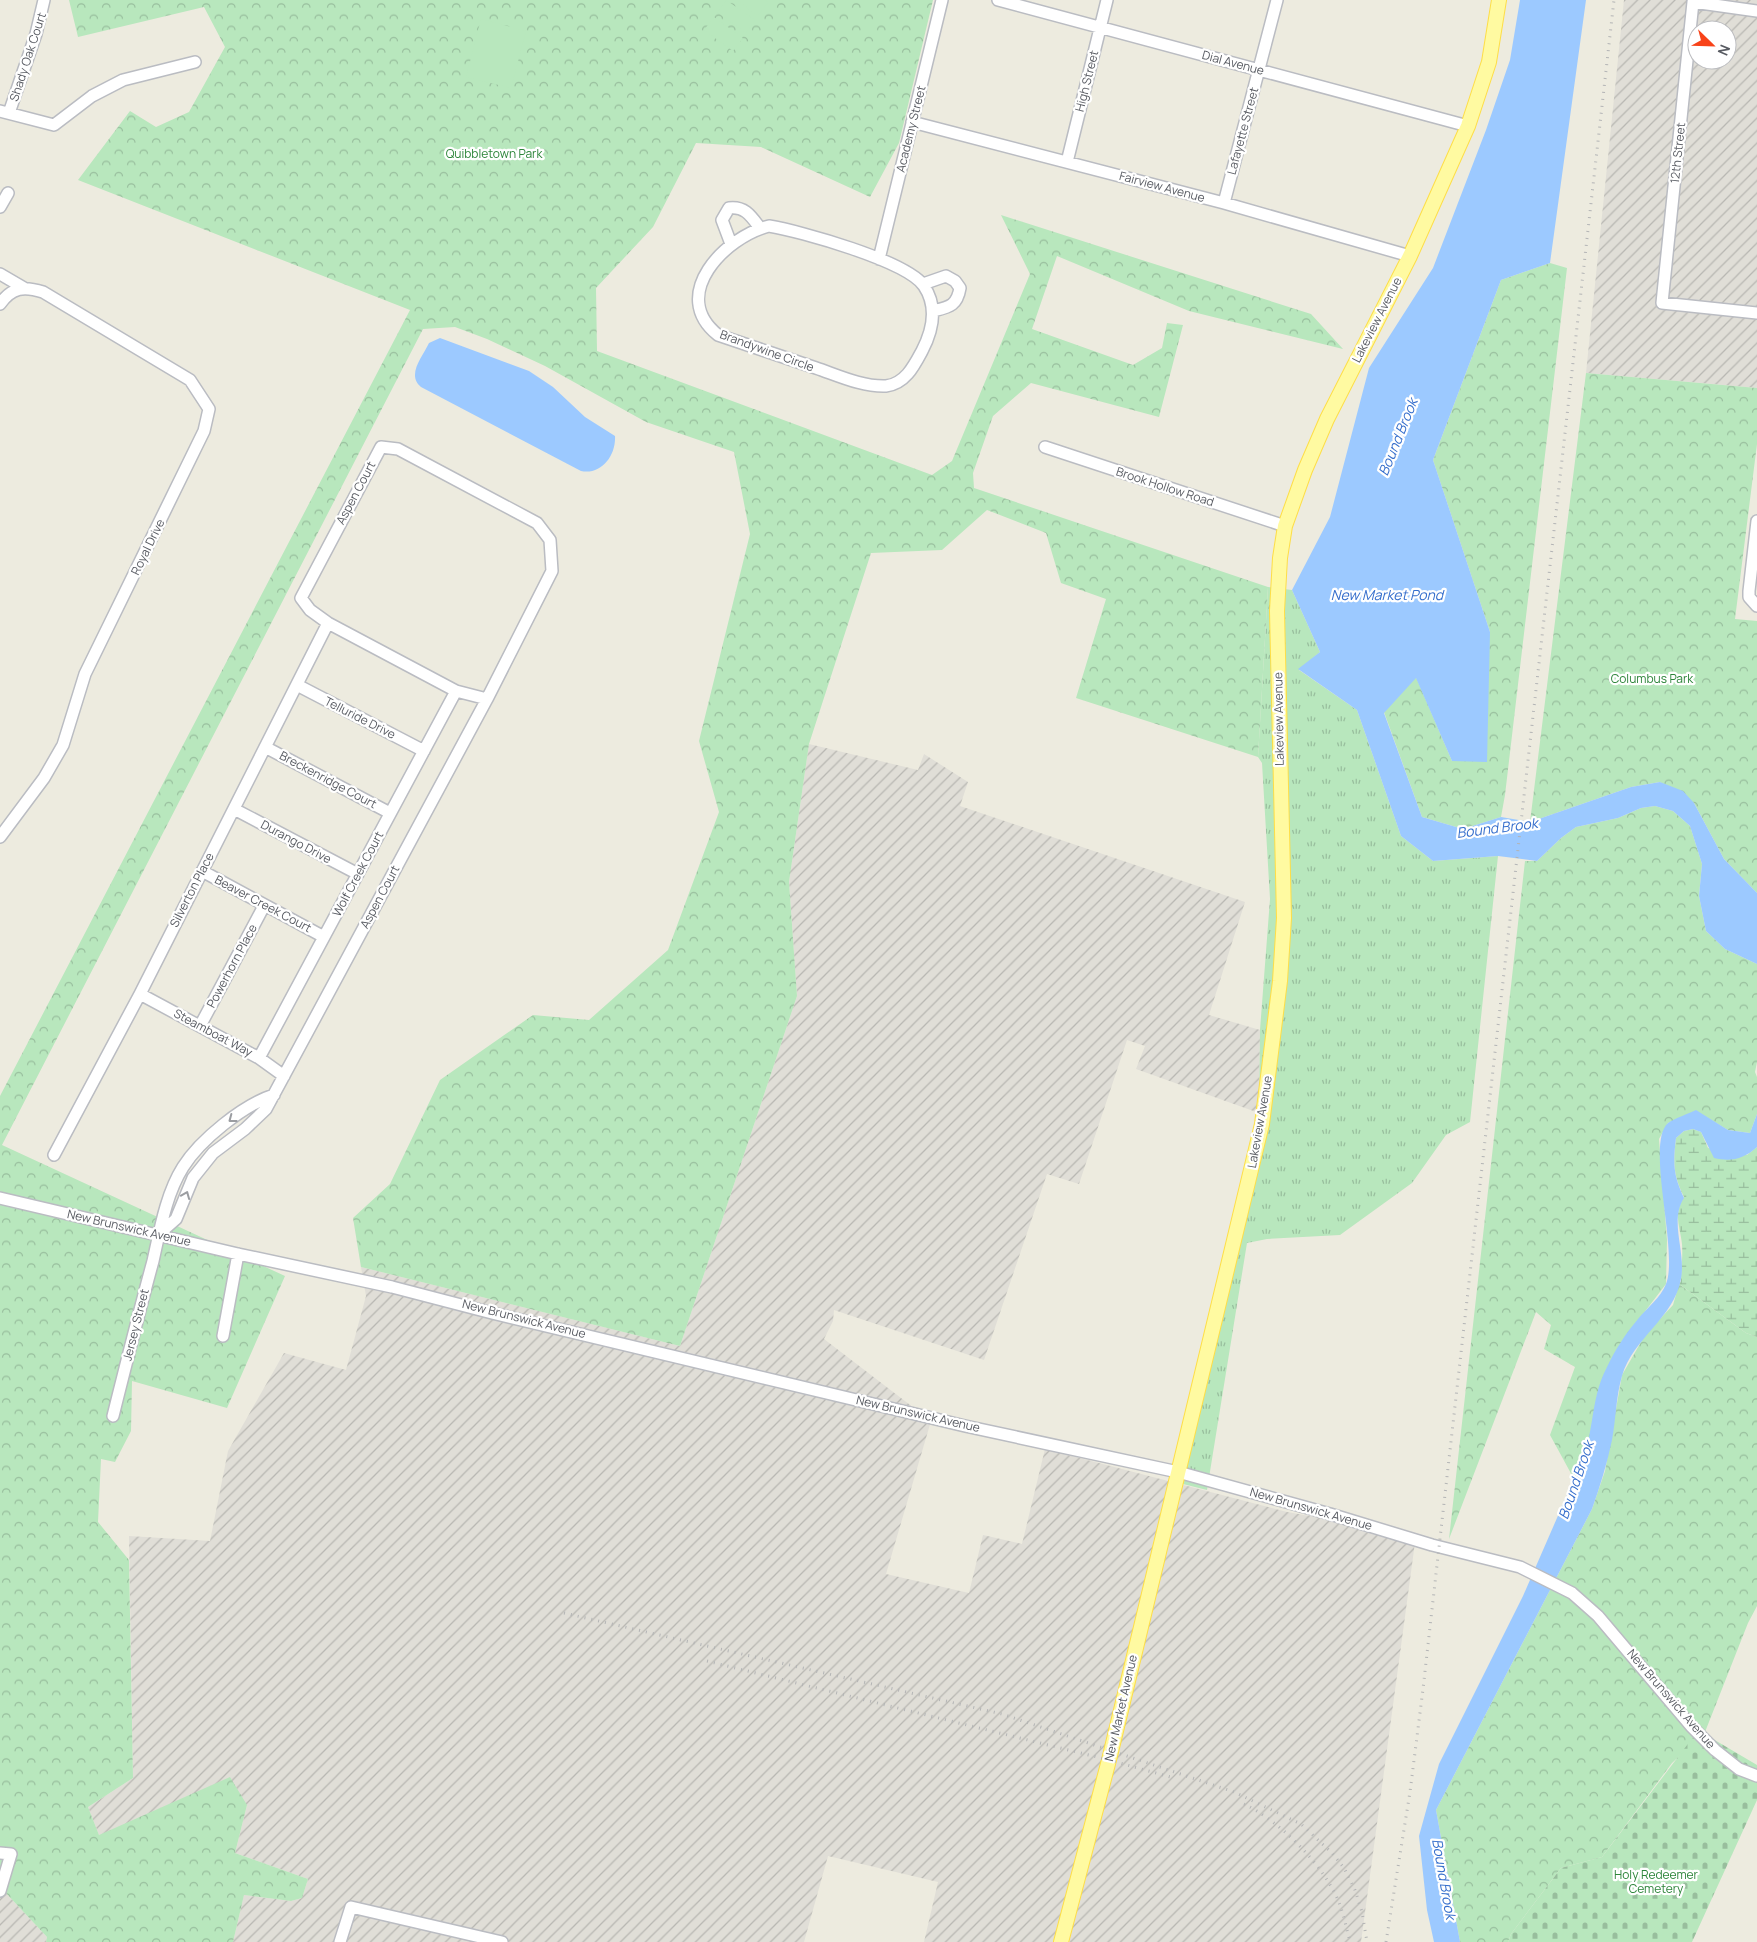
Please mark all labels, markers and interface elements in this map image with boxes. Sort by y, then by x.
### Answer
street label: Shady Oak Court [5,10,50,104]
north arrow [1687,20,1737,70]
text: N [1714,42,1735,59]
street label: Dial Avenue [1200,46,1266,79]
street label: High Street [1071,48,1102,113]
street label: Academy Street [892,84,930,174]
street label: Lafayette Street [1223,85,1262,176]
street label: 12th Street [1666,121,1689,184]
park label: Quibbletown Park [446,145,543,162]
street label: Fairview Avenue [1117,167,1207,206]
street label: Lakeview Avenue [1348,274,1405,365]
street label: Brandywine Circle [718,326,817,375]
water label: Bound Brook [1373,394,1422,478]
street label: Aspen Court [332,458,379,527]
street label: Brook Hollow Road [1114,463,1216,510]
street label: Royal Drive [127,516,168,578]
water label: New Market Pond [1331,585,1445,604]
park label: Columbus Park [1611,670,1694,687]
street label: Lakeview Avenue [1269,672,1288,766]
street label: Telluride Drive [322,692,399,743]
street label: Breckenridge Court [277,747,380,812]
water label: Bound Brook [1455,813,1541,842]
street label: Durango Drive [258,816,335,867]
street label: Wolf Creek Court [328,828,387,919]
street label: Silverton Place [165,850,218,930]
street label: Aspen Court [356,862,403,931]
street label: Beaver Creek Court [212,871,315,936]
street label: Powerhorn Place [202,921,261,1011]
street label: Steamboat Way [171,1005,256,1061]
street label: Lakeview Avenue [1243,1074,1276,1170]
one-way arrow [229,1114,238,1122]
one-way arrow [180,1191,191,1200]
street label: New Brunswick Avenue [65,1205,193,1250]
street label: Jersey Street [118,1287,153,1363]
street label: New Brunswick Avenue [461,1295,588,1342]
street label: New Brunswick Avenue [854,1391,982,1436]
water label: Bound Brook [1553,1436,1598,1521]
street label: New Brunswick Avenue [1248,1483,1374,1534]
street label: New Brunswick Avenue [1623,1645,1719,1752]
street label: New Market Avenue [1100,1653,1141,1763]
water label: Bound Brook [1428,1837,1461,1923]
park label: Holy Redeemer Cemetery [1614,1866,1699,1897]

